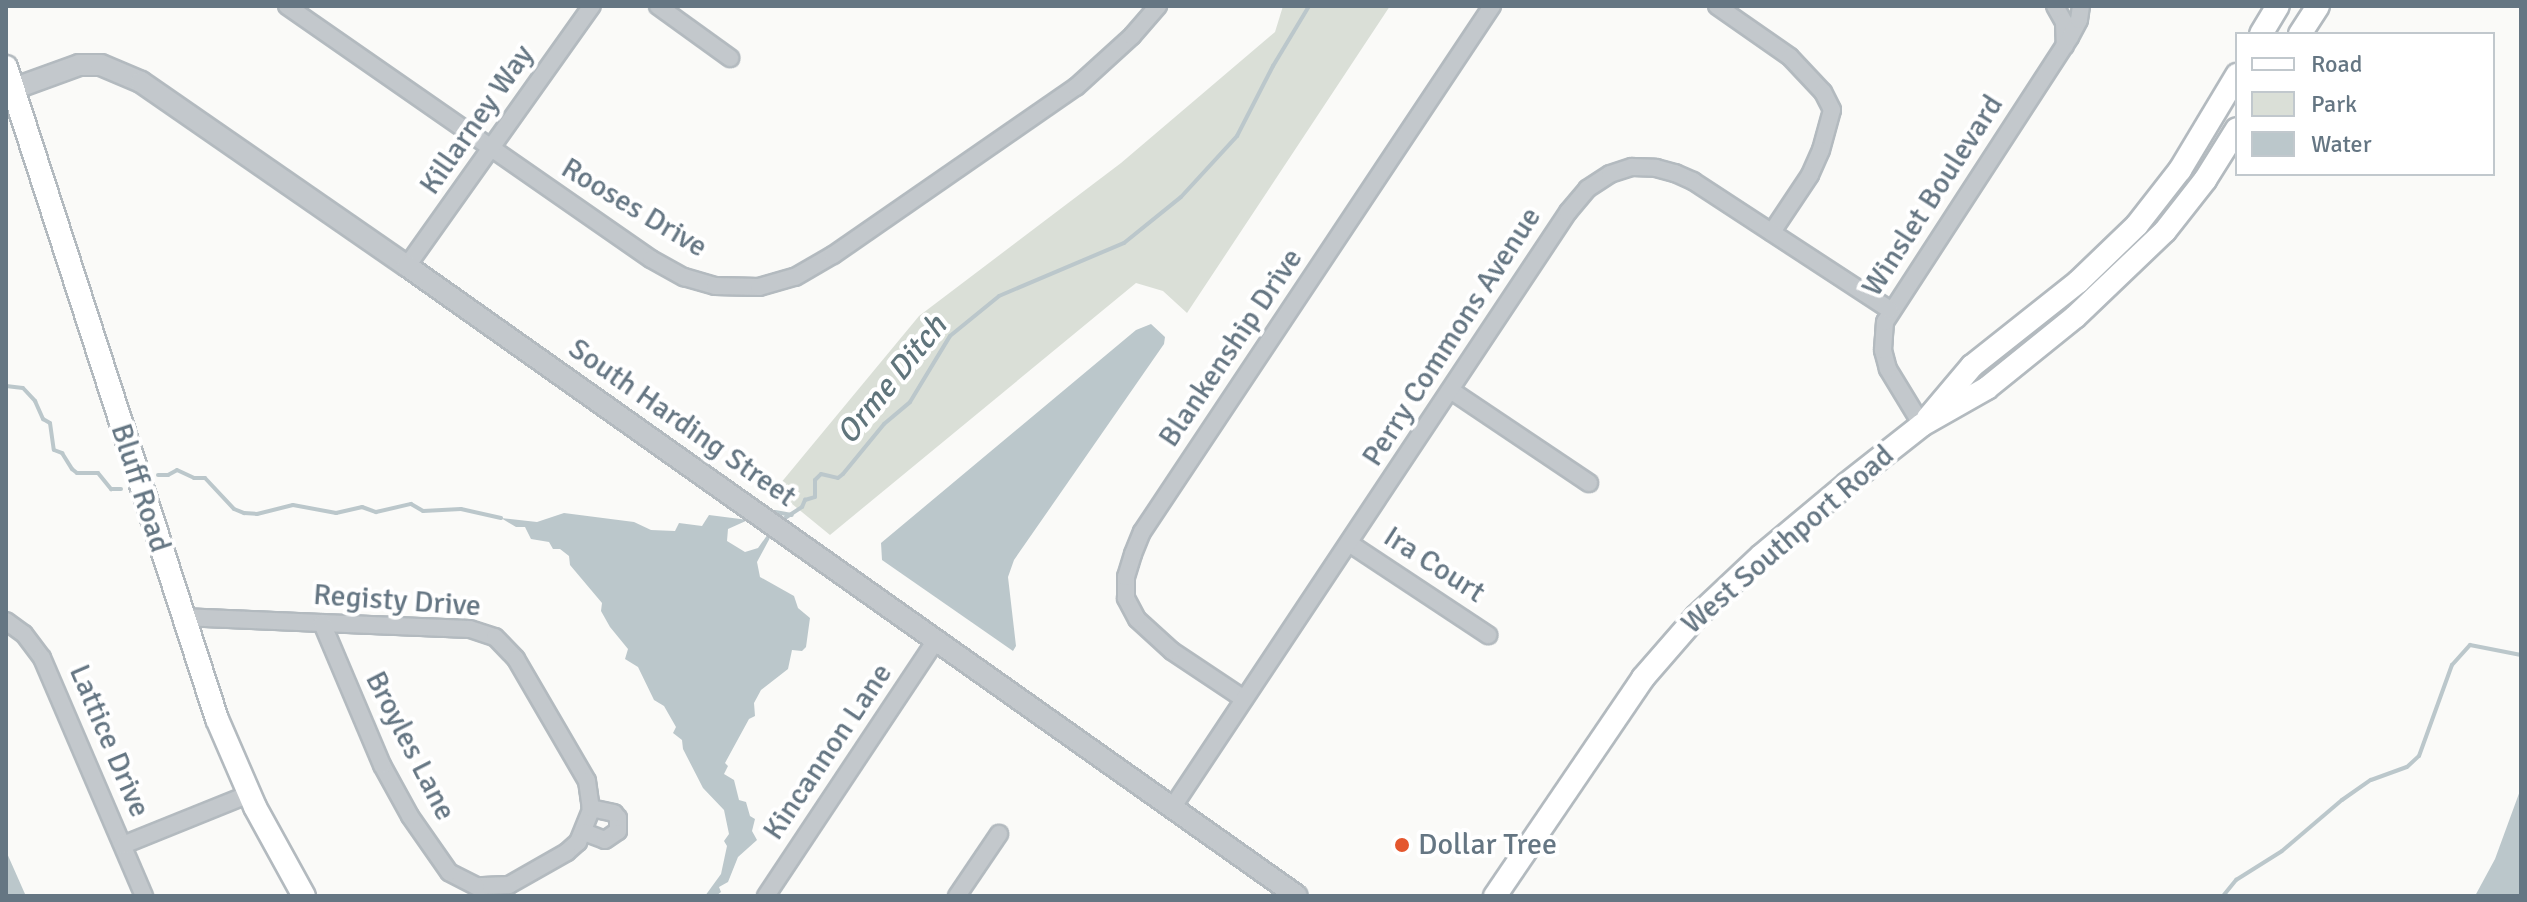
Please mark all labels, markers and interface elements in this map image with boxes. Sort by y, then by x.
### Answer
legend [2235,32,2495,176]
street label: Killarney Way [412,38,542,202]
text: Road [2311,49,2362,79]
street label: Winslet Boulevard [1855,89,2011,303]
text: Park [2311,89,2357,119]
text: Water [2311,129,2371,159]
street label: Rooses Drive [555,150,713,266]
street label: Perry Commons Avenue [1355,201,1549,473]
street label: Blankenship Drive [1151,242,1311,454]
water label: Orme Ditch [829,308,955,452]
street label: South Harding Street [561,331,803,515]
street label: Bluff Road [102,419,178,557]
street label: West Southport Road [1674,438,1902,642]
street label: Ira Court [1377,519,1491,611]
street label: Registy Drive [312,577,482,625]
street label: Kincannon Lane [756,657,900,847]
street label: Lattice Drive [61,659,157,823]
street label: Broyles Lane [357,665,463,827]
place label: Dollar Tree [1418,827,1557,863]
marker: Dollar Tree [1393,836,1411,854]

